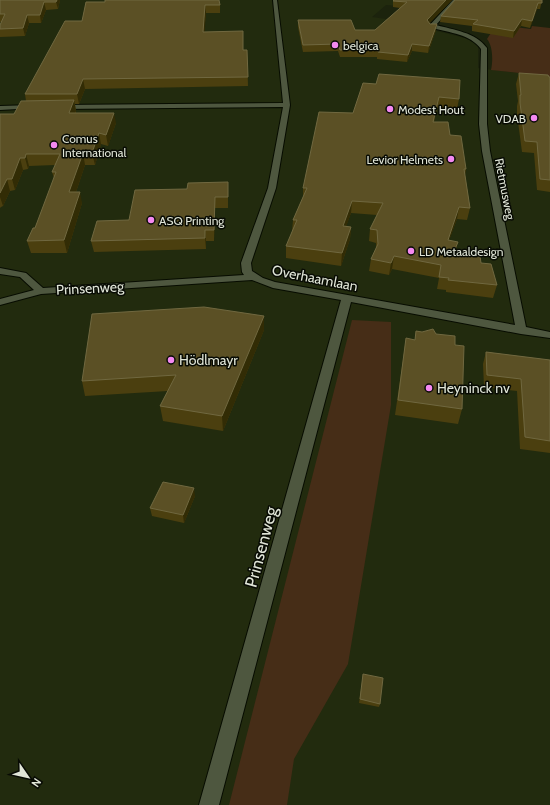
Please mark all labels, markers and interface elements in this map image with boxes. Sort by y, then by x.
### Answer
place label: belgica [343,38,379,53]
marker: belgica [330,40,340,50]
place label: Modest Hout [398,102,464,117]
marker: Modest Hout [385,104,395,114]
place label: VDAB [496,111,526,126]
marker: VDAB [529,113,539,123]
place label: Comus International [62,131,127,160]
marker: Comus International [49,140,59,150]
place label: Levior Helmets [367,152,443,167]
marker: Levior Helmets [446,154,456,164]
street label: Rietmusweg [492,157,519,222]
place label: ASQ Printing [159,213,225,228]
marker: ASQ Printing [146,215,156,225]
place label: LD Metaaldesign [419,244,504,259]
marker: LD Metaaldesign [406,246,416,256]
street label: Overhaamlaan [271,261,360,295]
street label: Prinsenweg [56,277,125,299]
place label: Hödlmayr [179,351,238,369]
marker: Hödlmayr [166,355,176,365]
place label: Heyninck nv [437,379,510,397]
marker: Heyninck nv [424,383,434,393]
street label: Prinsenweg [241,504,281,589]
north arrow [8,757,48,797]
text: N [28,775,44,790]

